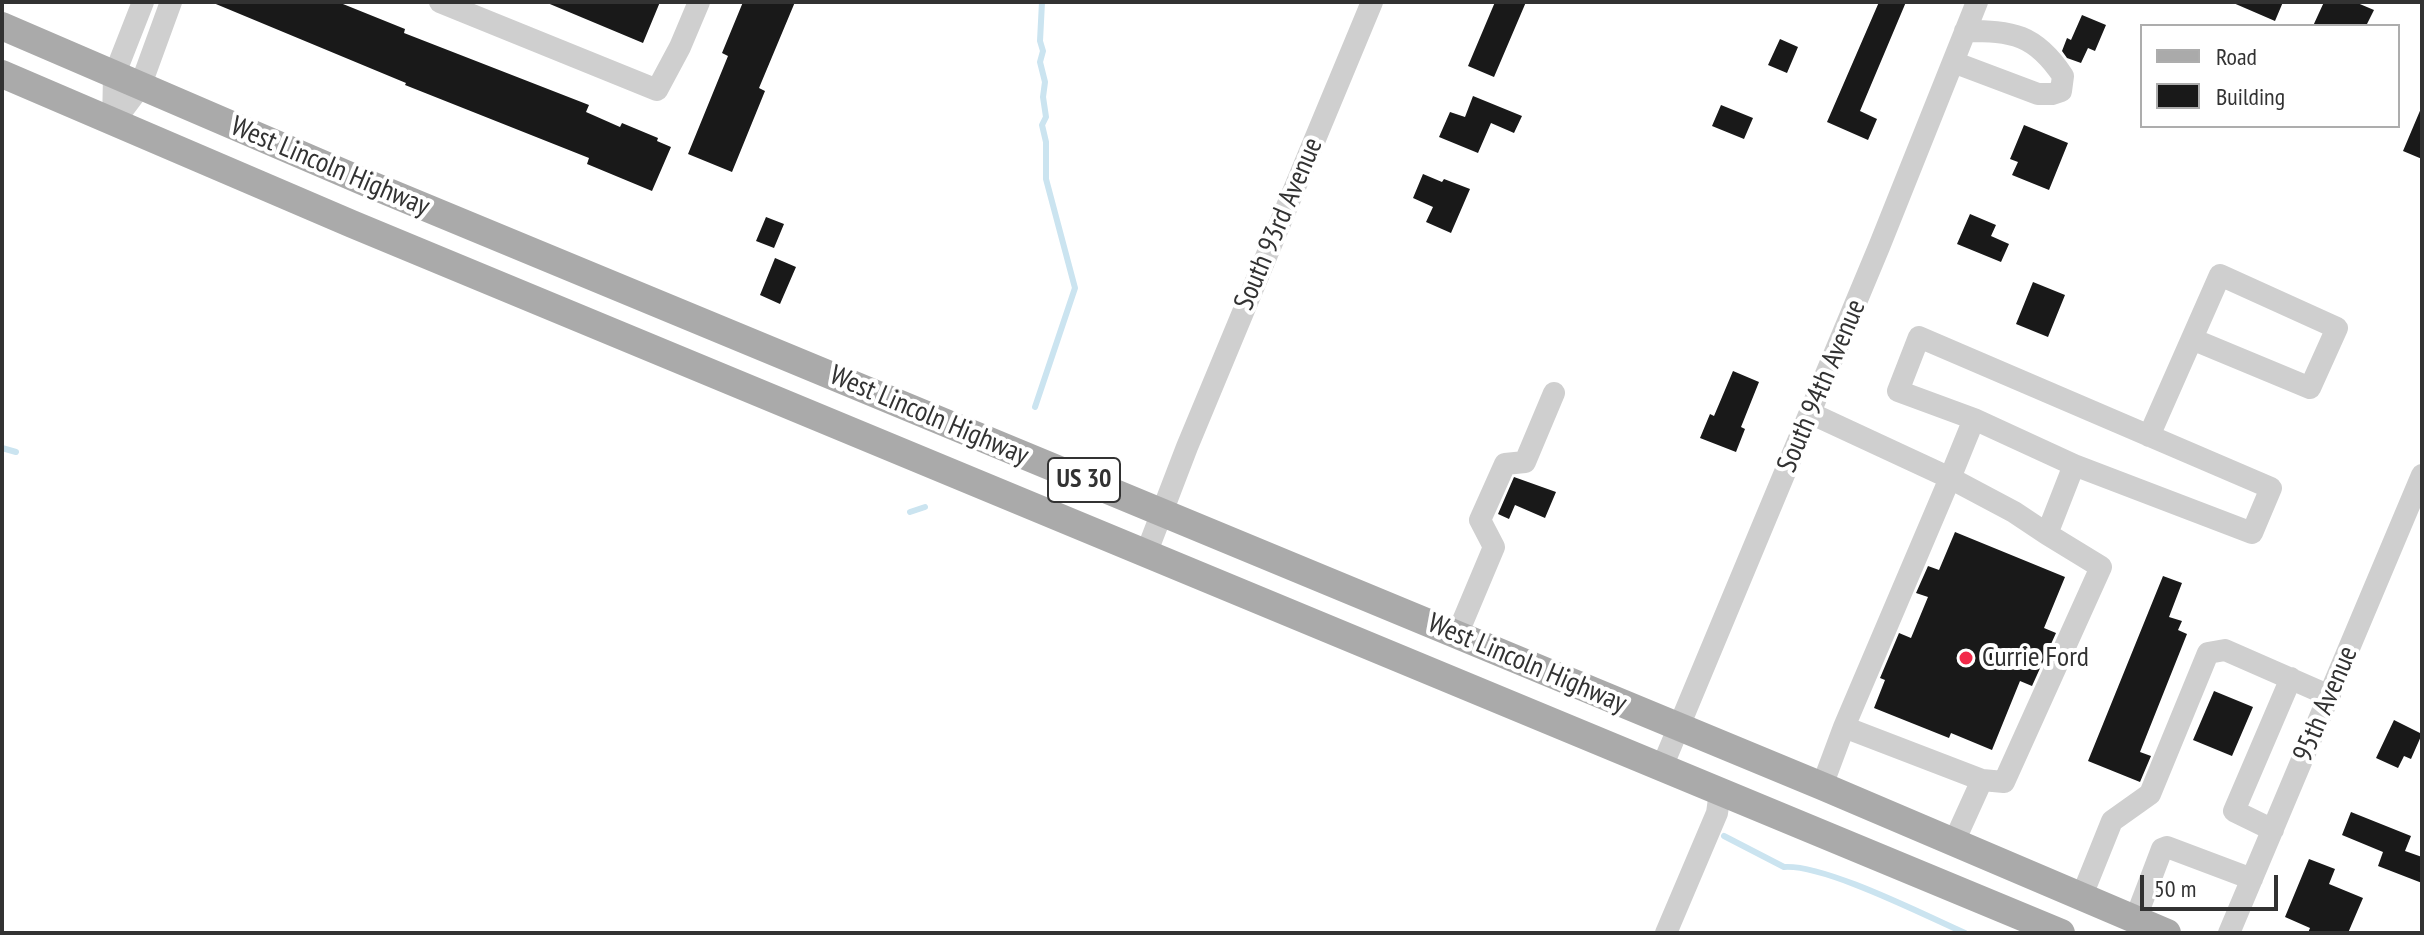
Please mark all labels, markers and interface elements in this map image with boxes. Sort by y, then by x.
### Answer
legend [2140,24,2400,128]
text: Road [2216,41,2257,72]
text: Building [2216,81,2285,112]
street label: West Lincoln Highway [226,110,434,224]
street label: South 93rd Avenue [1228,133,1330,315]
street label: South 94th Avenue [1771,295,1873,477]
street label: West Lincoln Highway [825,359,1033,473]
road number: US 30 [1048,458,1120,502]
street label: West Lincoln Highway [1423,607,1631,721]
place label: Currie Ford [1982,641,2089,675]
street label: 95th Avenue [2287,641,2365,767]
marker: Currie Ford [1957,649,1975,667]
scale bar [2144,859,2282,909]
text: 50 m [2154,873,2196,904]

